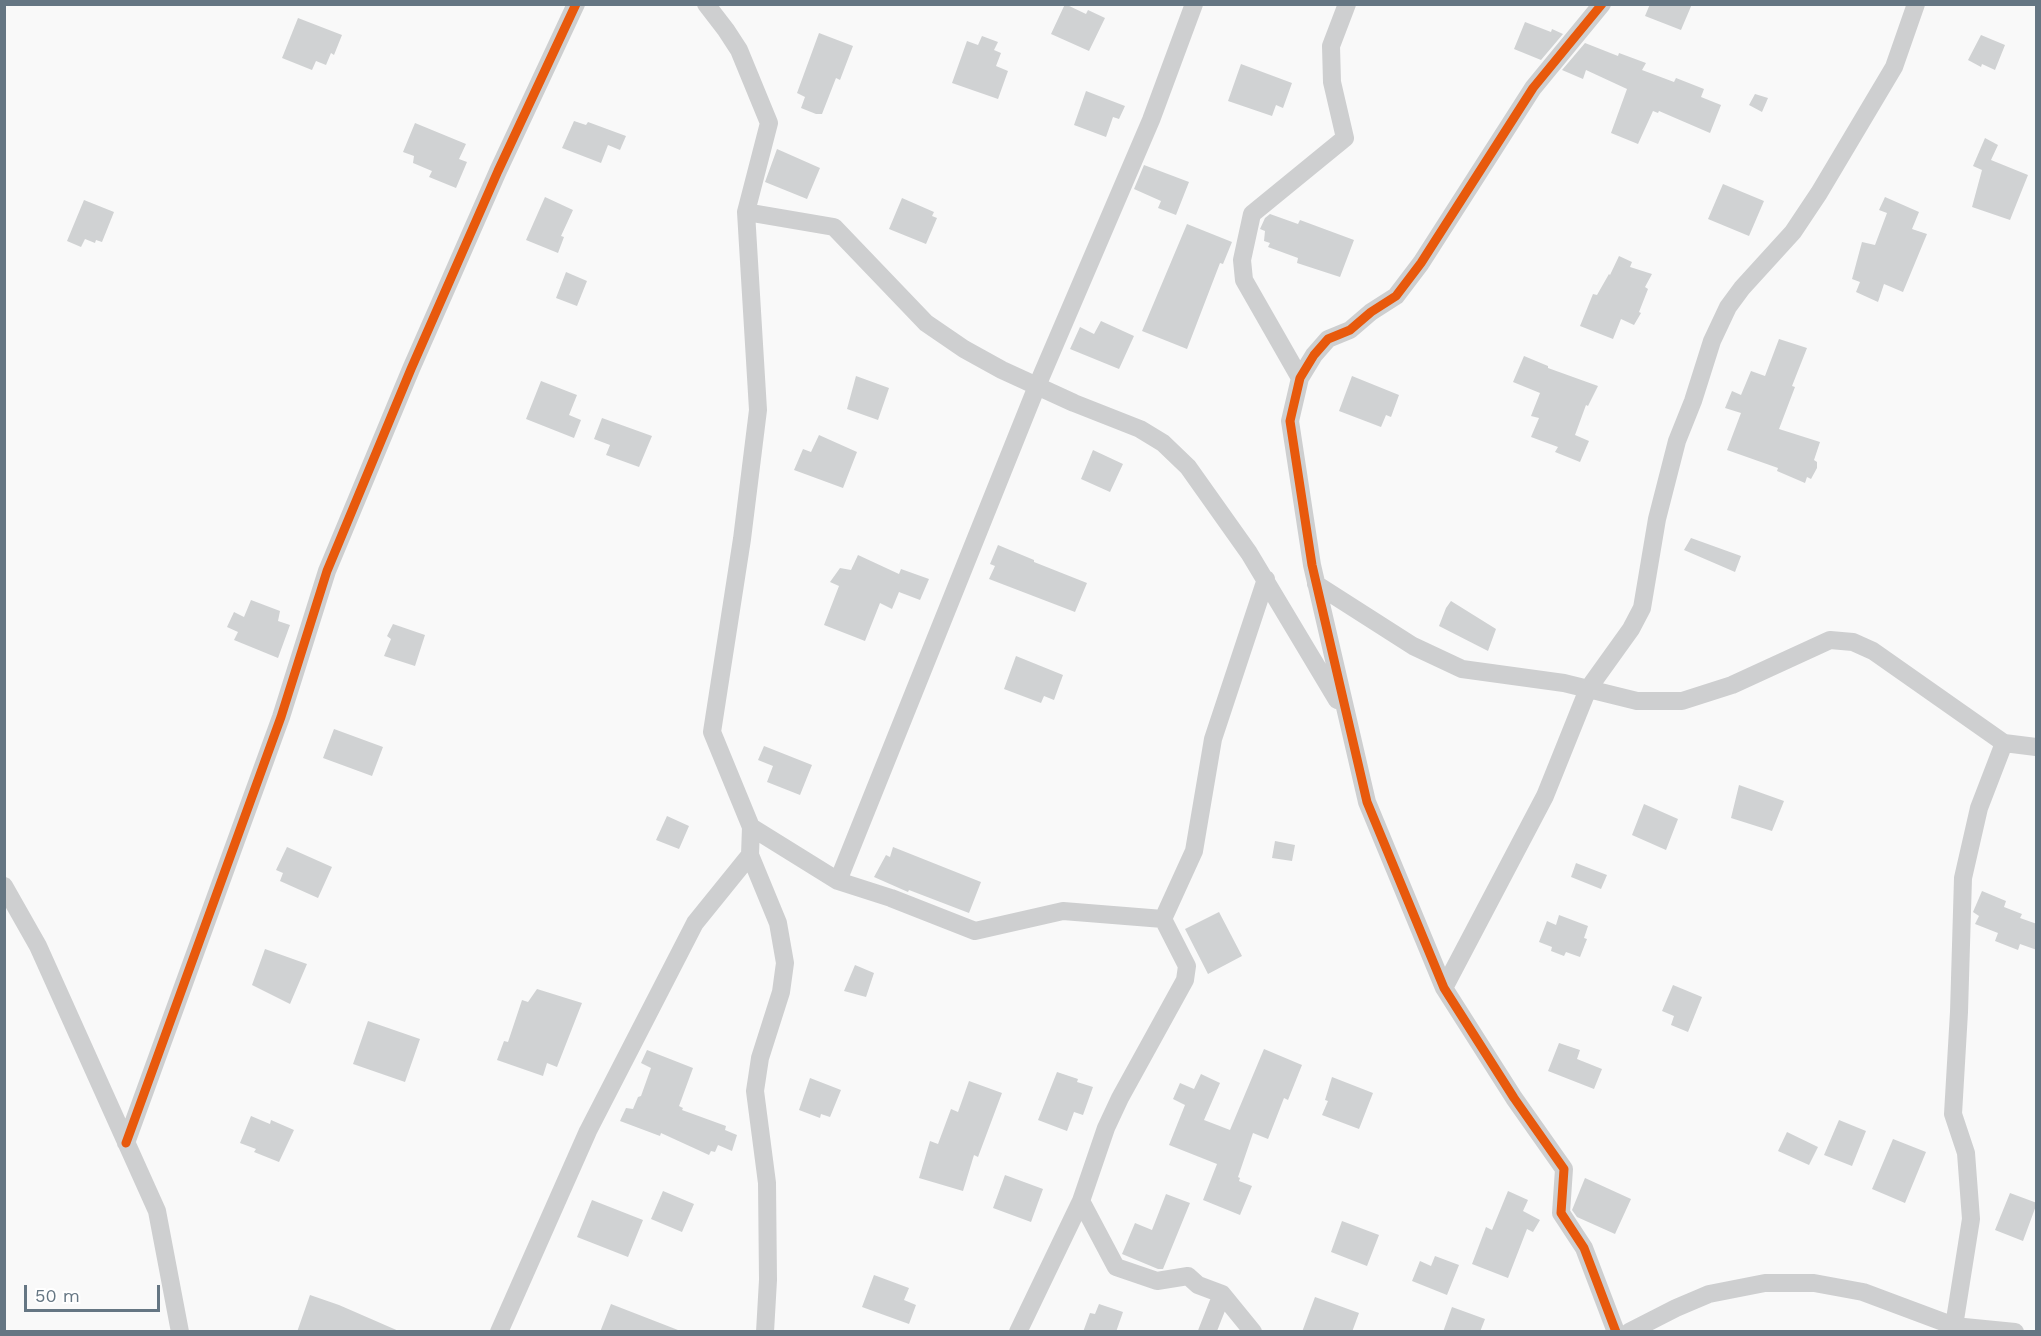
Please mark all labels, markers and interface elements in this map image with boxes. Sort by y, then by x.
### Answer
scale bar [27,1273,164,1311]
text: 50 m [35,1285,80,1306]

